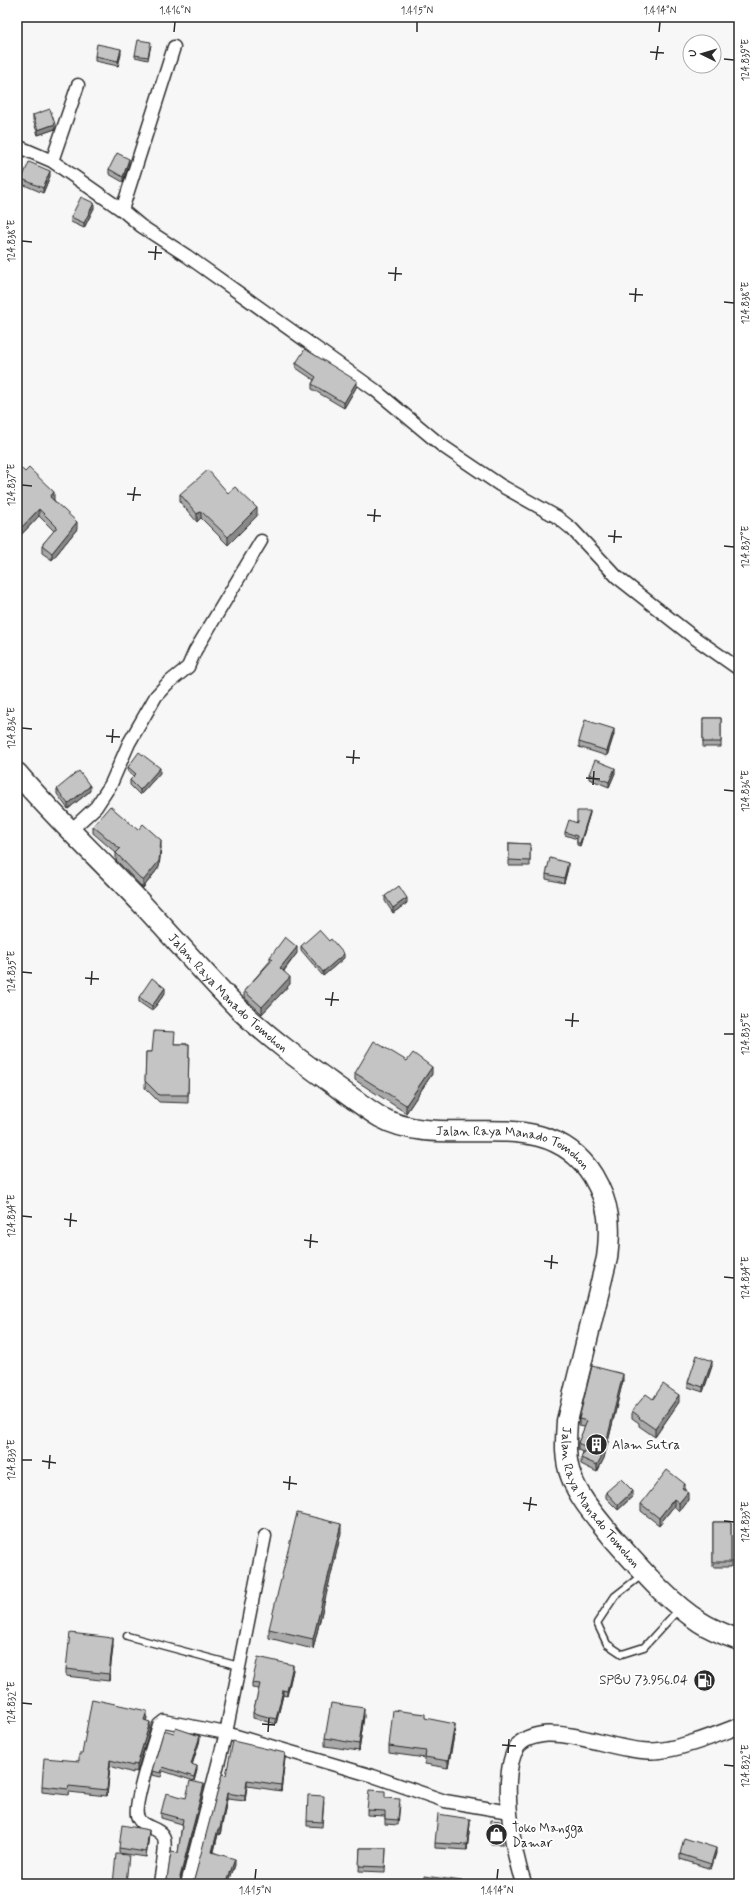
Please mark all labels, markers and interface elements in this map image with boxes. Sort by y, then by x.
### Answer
text: 1.416°N [159,4,191,18]
text: 1.415°N [401,4,434,18]
text: 1.414°N [644,4,677,18]
north arrow [682,34,722,74]
text: 124.839°E [739,39,753,81]
text: U [686,49,700,57]
text: 124.838°E [5,220,19,262]
text: 124.838°E [739,282,753,324]
text: 124.837°E [5,464,19,506]
text: 124.837°E [739,526,753,568]
text: 124.836°E [5,707,19,749]
text: 124.836°E [739,770,753,812]
street label: Jalan Raya Manado Tomohon [165,930,291,1056]
text: 124.835°E [5,951,19,993]
text: 124.835°E [739,1013,753,1055]
street label: Jalan Raya Manado Tomohon [435,1122,594,1173]
text: 124.834°E [5,1194,19,1237]
text: 124.834°E [739,1256,753,1299]
street label: Jalan Raya Manado Tomohon [557,1426,644,1571]
building icon: Alam Sutra [583,1432,609,1458]
place label: Alam Sutra [612,1437,680,1454]
text: 124.833°E [5,1439,19,1481]
text: 124.833°E [739,1501,753,1543]
fuel station icon: SPBU 73.956.04 [691,1667,717,1693]
place label: SPBU 73.956.04 [599,1672,688,1689]
text: 124.832°E [5,1681,19,1725]
text: 124.832°E [739,1744,753,1788]
place label: Toko Mangga Damar [512,1820,584,1852]
shop icon: Toko Mangga Damar [483,1822,509,1848]
text: 1.415°N [239,1884,272,1898]
text: 1.414°N [481,1884,514,1898]

